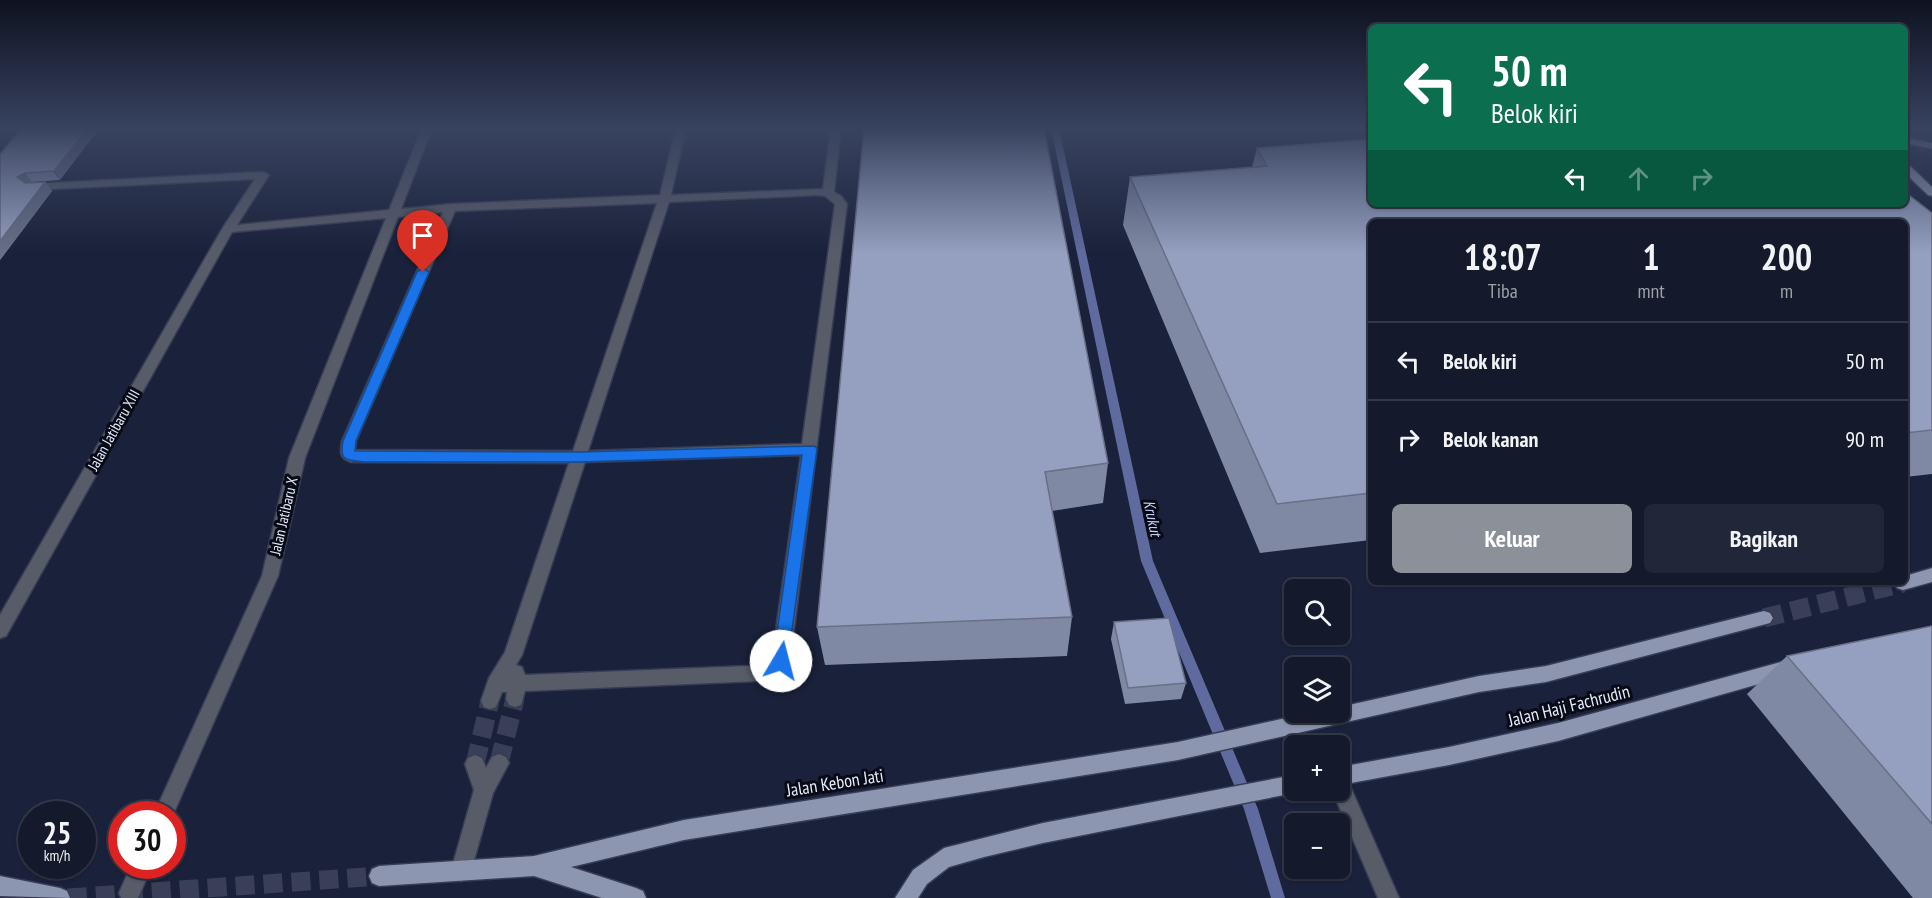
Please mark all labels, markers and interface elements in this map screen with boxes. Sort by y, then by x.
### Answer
text: 50 m [1491,43,1568,98]
icon: left [1392,48,1470,126]
text: Belok kiri [1491,96,1578,130]
icon: left [1559,162,1592,195]
icon: ahead [1622,162,1655,195]
icon: right [1685,162,1718,195]
pin [397,210,448,272]
icon: arrive [406,219,439,252]
text: 18:07 [1464,233,1542,280]
text: 1 [1643,233,1660,280]
text: 200 [1761,233,1812,280]
text: Tiba [1488,278,1518,304]
text: mnt [1637,278,1665,304]
text: m [1780,278,1793,304]
icon: left [1392,345,1425,378]
text: Belok kiri [1443,347,1517,375]
text: 50 m [1845,347,1884,375]
street label: Jalan Jatibaru XIII [83,386,144,475]
icon: right [1392,423,1425,456]
text: Belok kanan [1443,425,1538,453]
text: 90 m [1845,425,1884,453]
street label: Jalan Jatibaru X [265,475,302,558]
water label: Krukut [1139,498,1167,539]
button: Keluar [1392,504,1632,573]
button: Bagikan [1644,504,1884,573]
map controls [1284,579,1350,879]
button: search [1284,579,1350,645]
position arrow [749,629,813,693]
button: layers [1284,657,1350,723]
street label: Jalan Haji Fachrudin [1505,679,1632,732]
button: + [1284,735,1350,801]
street label: Jalan Kebon Jati [784,763,885,802]
speed limit sign: 30 [108,801,186,879]
text: 25 [43,813,71,852]
button: − [1284,813,1350,879]
text: km/h [44,846,70,865]

